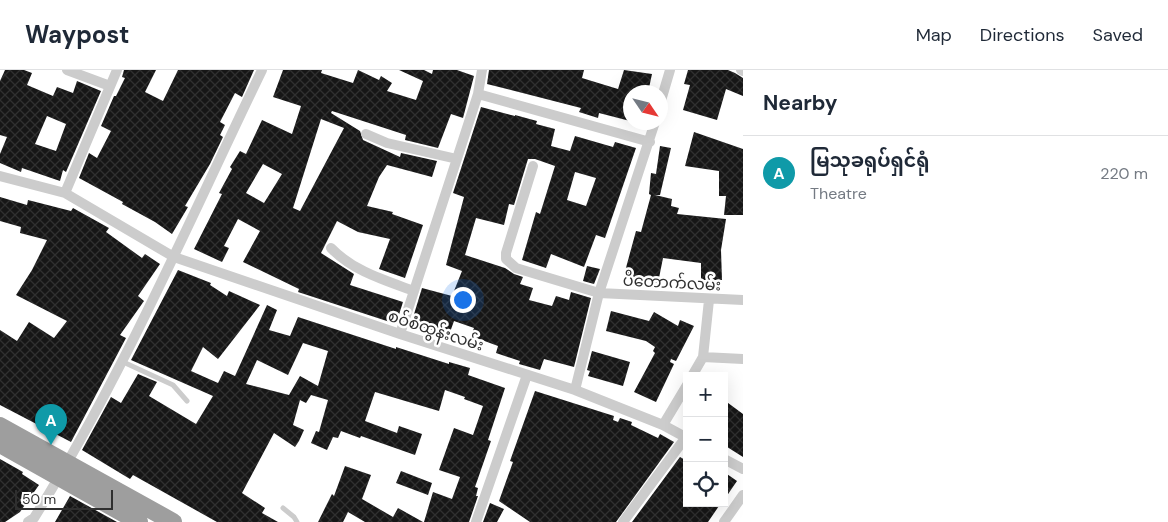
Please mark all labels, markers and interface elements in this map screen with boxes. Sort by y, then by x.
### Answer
text: Waypost [25,19,129,50]
text: Map [916,23,952,47]
text: Directions [980,23,1065,47]
text: Saved [1093,23,1143,47]
north arrow [623,85,668,130]
text: Nearby [763,89,837,117]
text: မြသုခရုပ်ရှင်ရုံ [810,148,930,173]
text: A [773,163,785,184]
text: 220 m [1100,163,1148,184]
text: Theatre [810,183,867,204]
street label: ပိတောက်လမ်း [622,268,722,296]
your location [450,287,476,313]
street label: စဝ်စံထွန်းလမ်း [384,304,487,359]
map controls [683,372,728,507]
button: + [683,372,728,417]
pin: A [35,404,67,445]
button: − [683,417,728,462]
button: locate [683,462,728,507]
scale bar [15,487,112,510]
text: 50 m [22,490,56,508]

